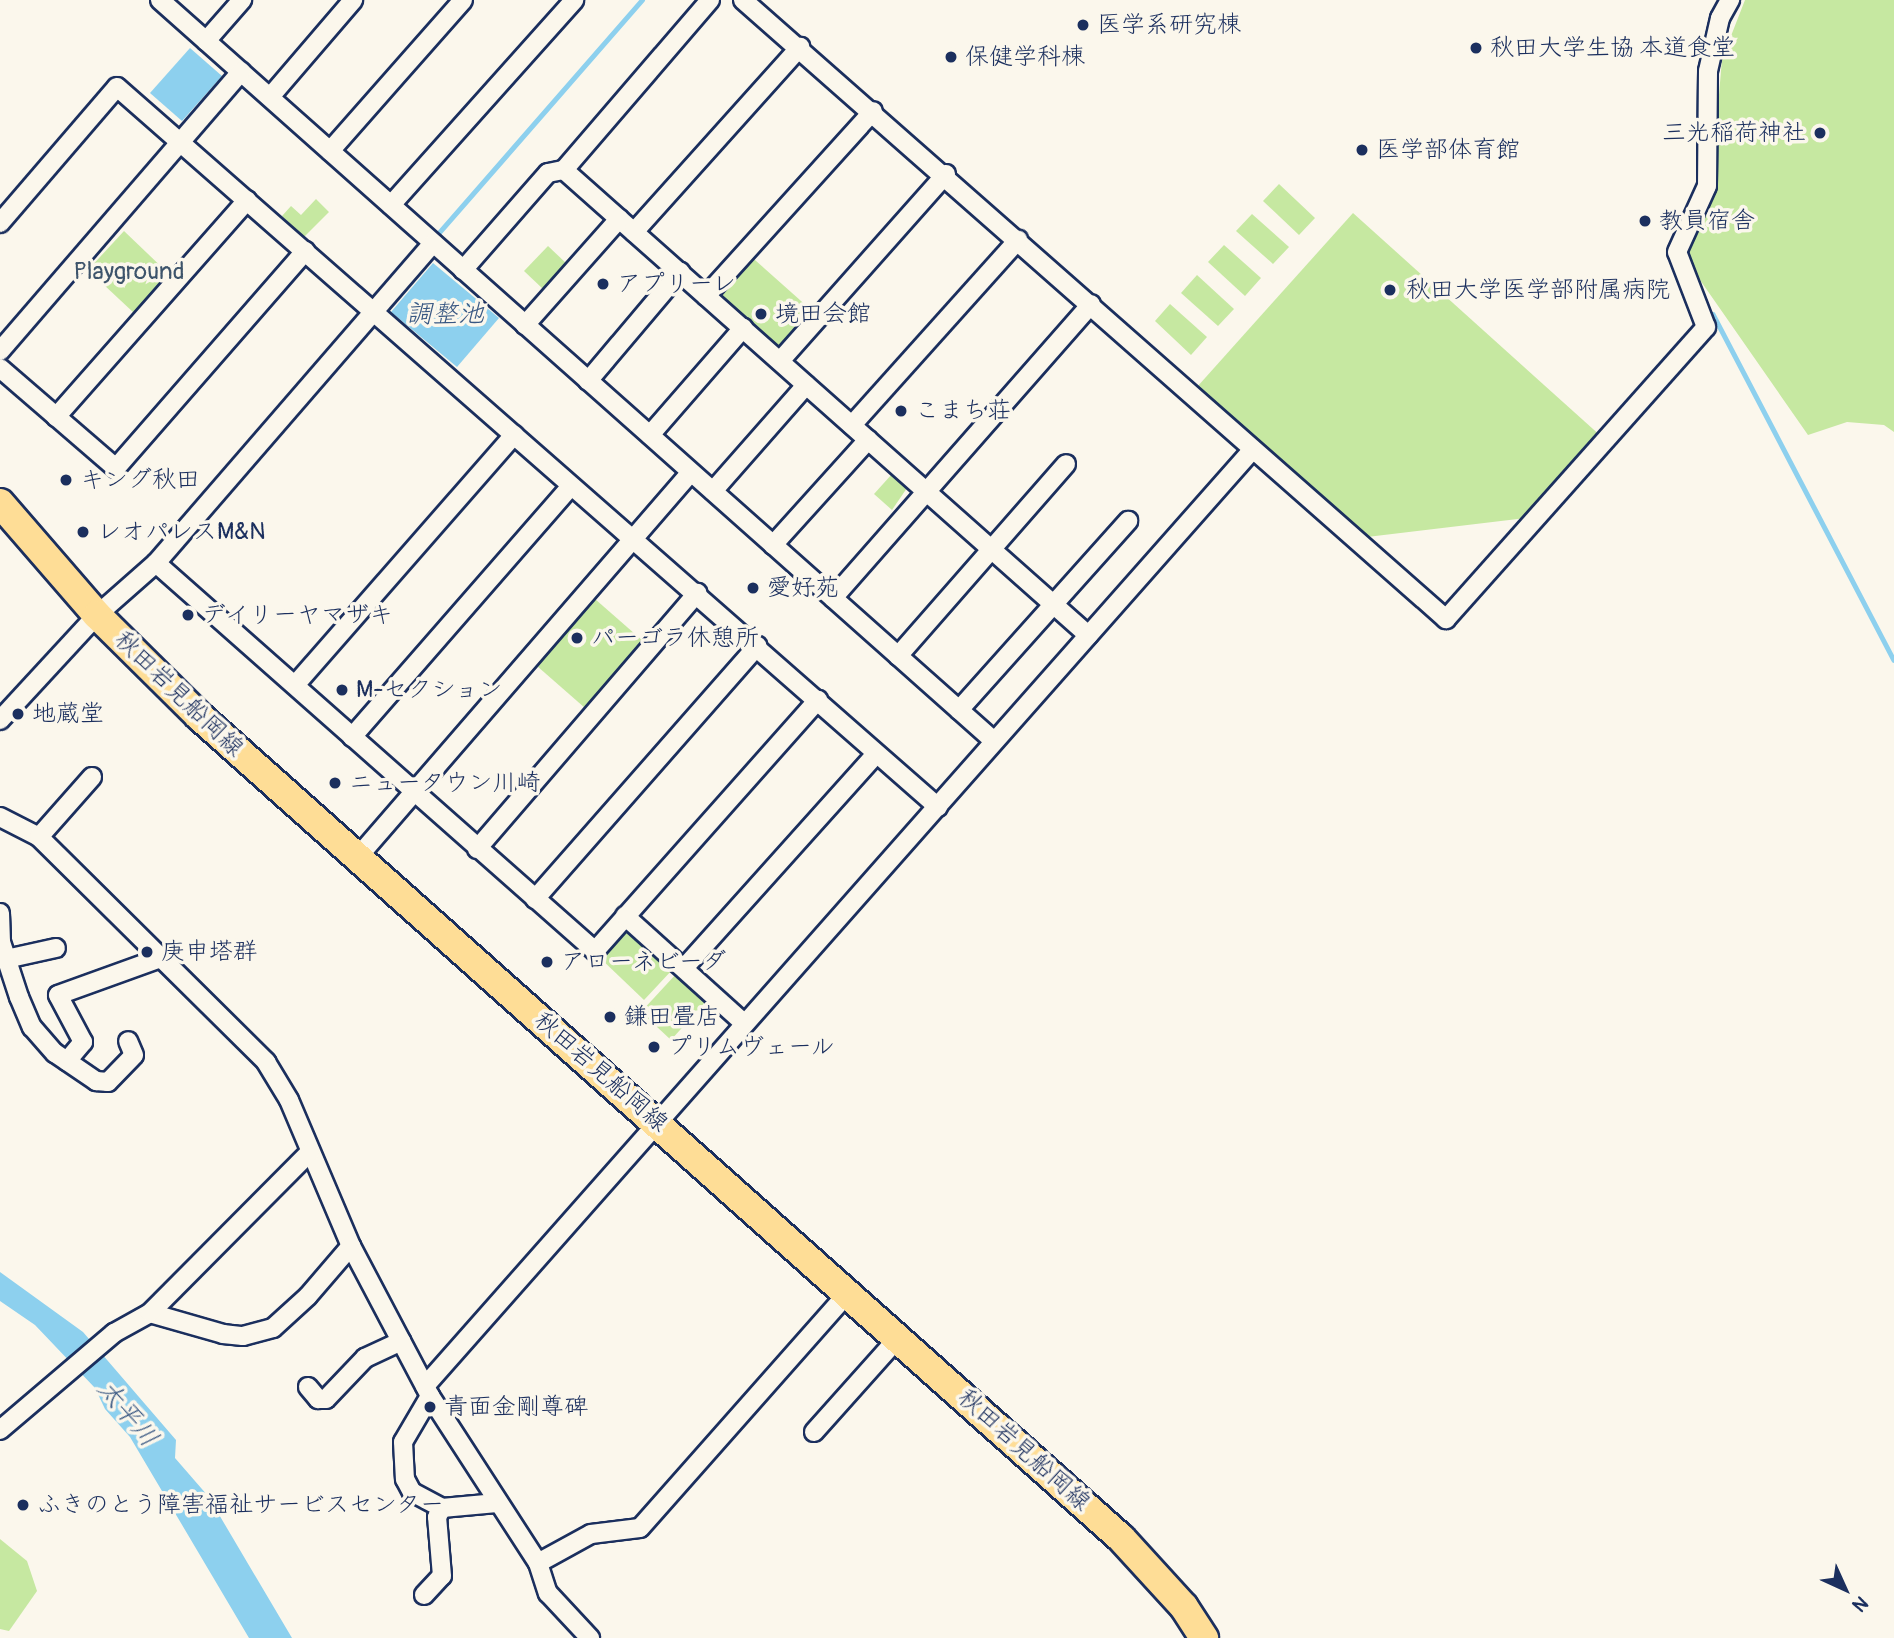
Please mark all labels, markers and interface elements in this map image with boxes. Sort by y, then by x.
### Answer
place label: 医学系研究棟 [1097,11,1241,39]
marker: 医学系研究棟 [1075,17,1091,33]
place label: 秋田大学生協 本道食堂 [1490,34,1735,62]
marker: 秋田大学生協 本道食堂 [1468,40,1484,56]
place label: 保健学科棟 [965,43,1085,71]
marker: 保健学科棟 [943,49,959,65]
place label: 三光稲荷神社 [1662,119,1806,147]
marker: 三光稲荷神社 [1812,125,1828,141]
place label: 医学部体育館 [1376,136,1520,164]
marker: 医学部体育館 [1354,142,1370,158]
place label: 教員宿舎 [1659,207,1755,235]
marker: 教員宿舎 [1637,213,1653,229]
park label: Playground [74,258,184,286]
place label: アプリーレ [617,270,737,298]
marker: アプリーレ [595,276,611,292]
place label: 秋田大学医学部附属病院 [1406,276,1670,304]
marker: 秋田大学医学部附属病院 [1380,280,1400,300]
water label: 調整池 [406,299,484,331]
place label: 境田会館 [775,300,871,328]
marker: 境田会館 [753,306,769,322]
place label: こまち荘 [915,397,1011,425]
marker: こまち荘 [893,403,909,419]
place label: キング秋田 [80,466,200,494]
marker: キング秋田 [58,472,74,488]
place label: レオパレスM&N [97,518,266,546]
marker: レオパレスM&N [75,524,91,540]
place label: 愛好苑 [767,574,839,602]
marker: 愛好苑 [745,580,761,596]
place label: デイリーヤマザキ [202,601,394,629]
marker: デイリーヤマザキ [180,607,196,623]
place label: パーゴラ休憩所 [591,624,759,652]
street label: 秋田岩見船岡線 [109,625,249,763]
marker: パーゴラ休憩所 [569,630,585,646]
place label: M-セクション [356,676,504,704]
marker: M-セクション [334,682,350,698]
place label: 地蔵堂 [32,700,104,728]
marker: 地蔵堂 [10,706,26,722]
place label: ニュータウン川崎 [349,769,541,797]
marker: ニュータウン川崎 [327,775,343,791]
place label: 庚申塔群 [161,938,257,966]
marker: 庚申塔群 [139,944,155,960]
place label: アローネビーダ [561,948,728,976]
marker: アローネビーダ [539,954,555,970]
place label: 鎌田畳店 [624,1003,720,1031]
street label: 秋田岩見船岡線 [528,1006,674,1138]
marker: 鎌田畳店 [602,1009,618,1025]
place label: プリムヴェール [668,1033,836,1061]
marker: プリムヴェール [646,1039,662,1055]
water label: 太平川 [90,1374,164,1454]
street label: 秋田岩見船岡線 [952,1383,1096,1517]
place label: 青面金剛尊碑 [444,1393,588,1421]
marker: 青面金剛尊碑 [422,1399,438,1415]
place label: ふきのとう障害福祉サービスセンター [37,1491,445,1519]
marker: ふきのとう障害福祉サービスセンター [15,1497,31,1513]
north arrow [1810,1554,1880,1624]
text: N [1847,1591,1873,1617]

